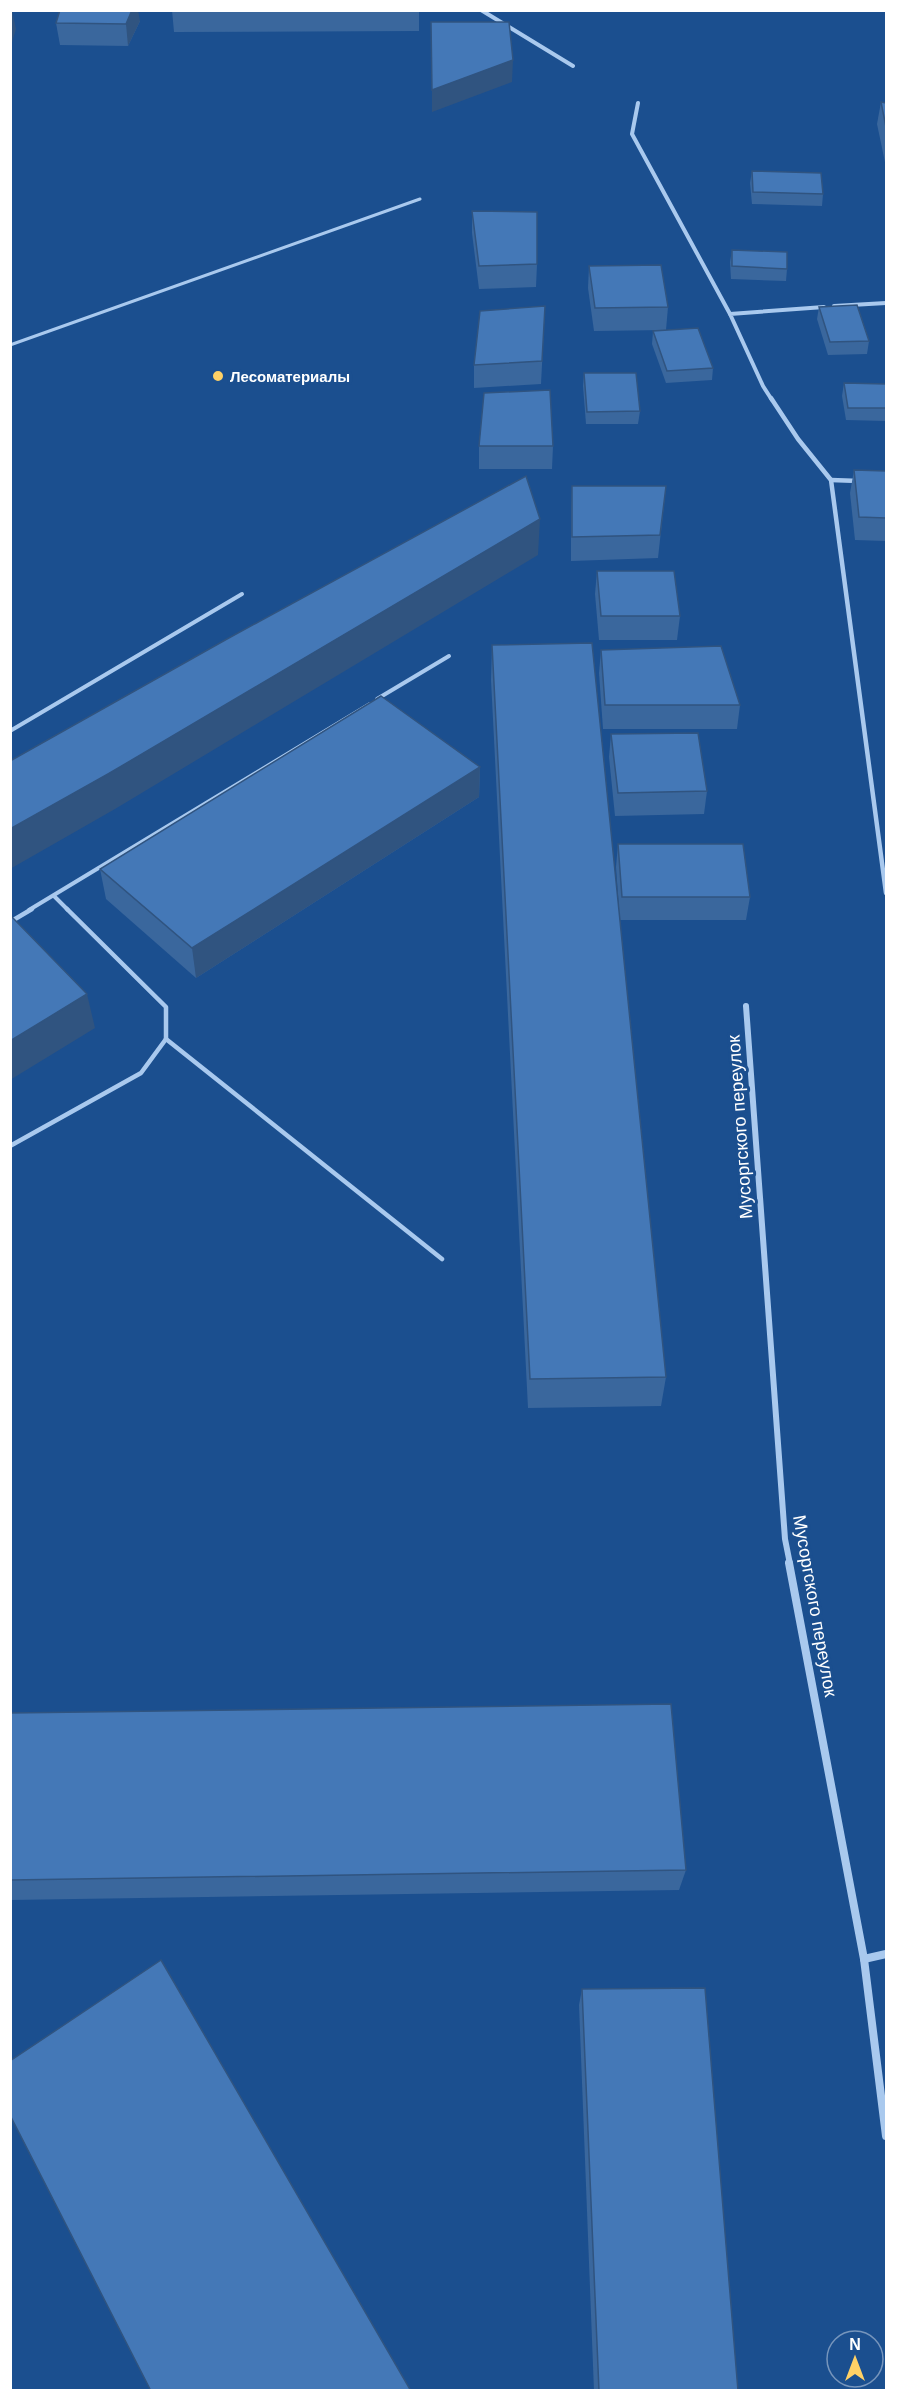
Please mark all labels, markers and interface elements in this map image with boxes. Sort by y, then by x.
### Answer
place label: Лесоматериалы [230,368,350,385]
marker: Лесоматериалы [211,369,225,383]
street label: Мусоргского переулок [724,1034,756,1220]
street label: Мусоргского переулок [789,1513,841,1699]
north arrow [825,2329,885,2389]
text: N [849,2336,861,2353]

